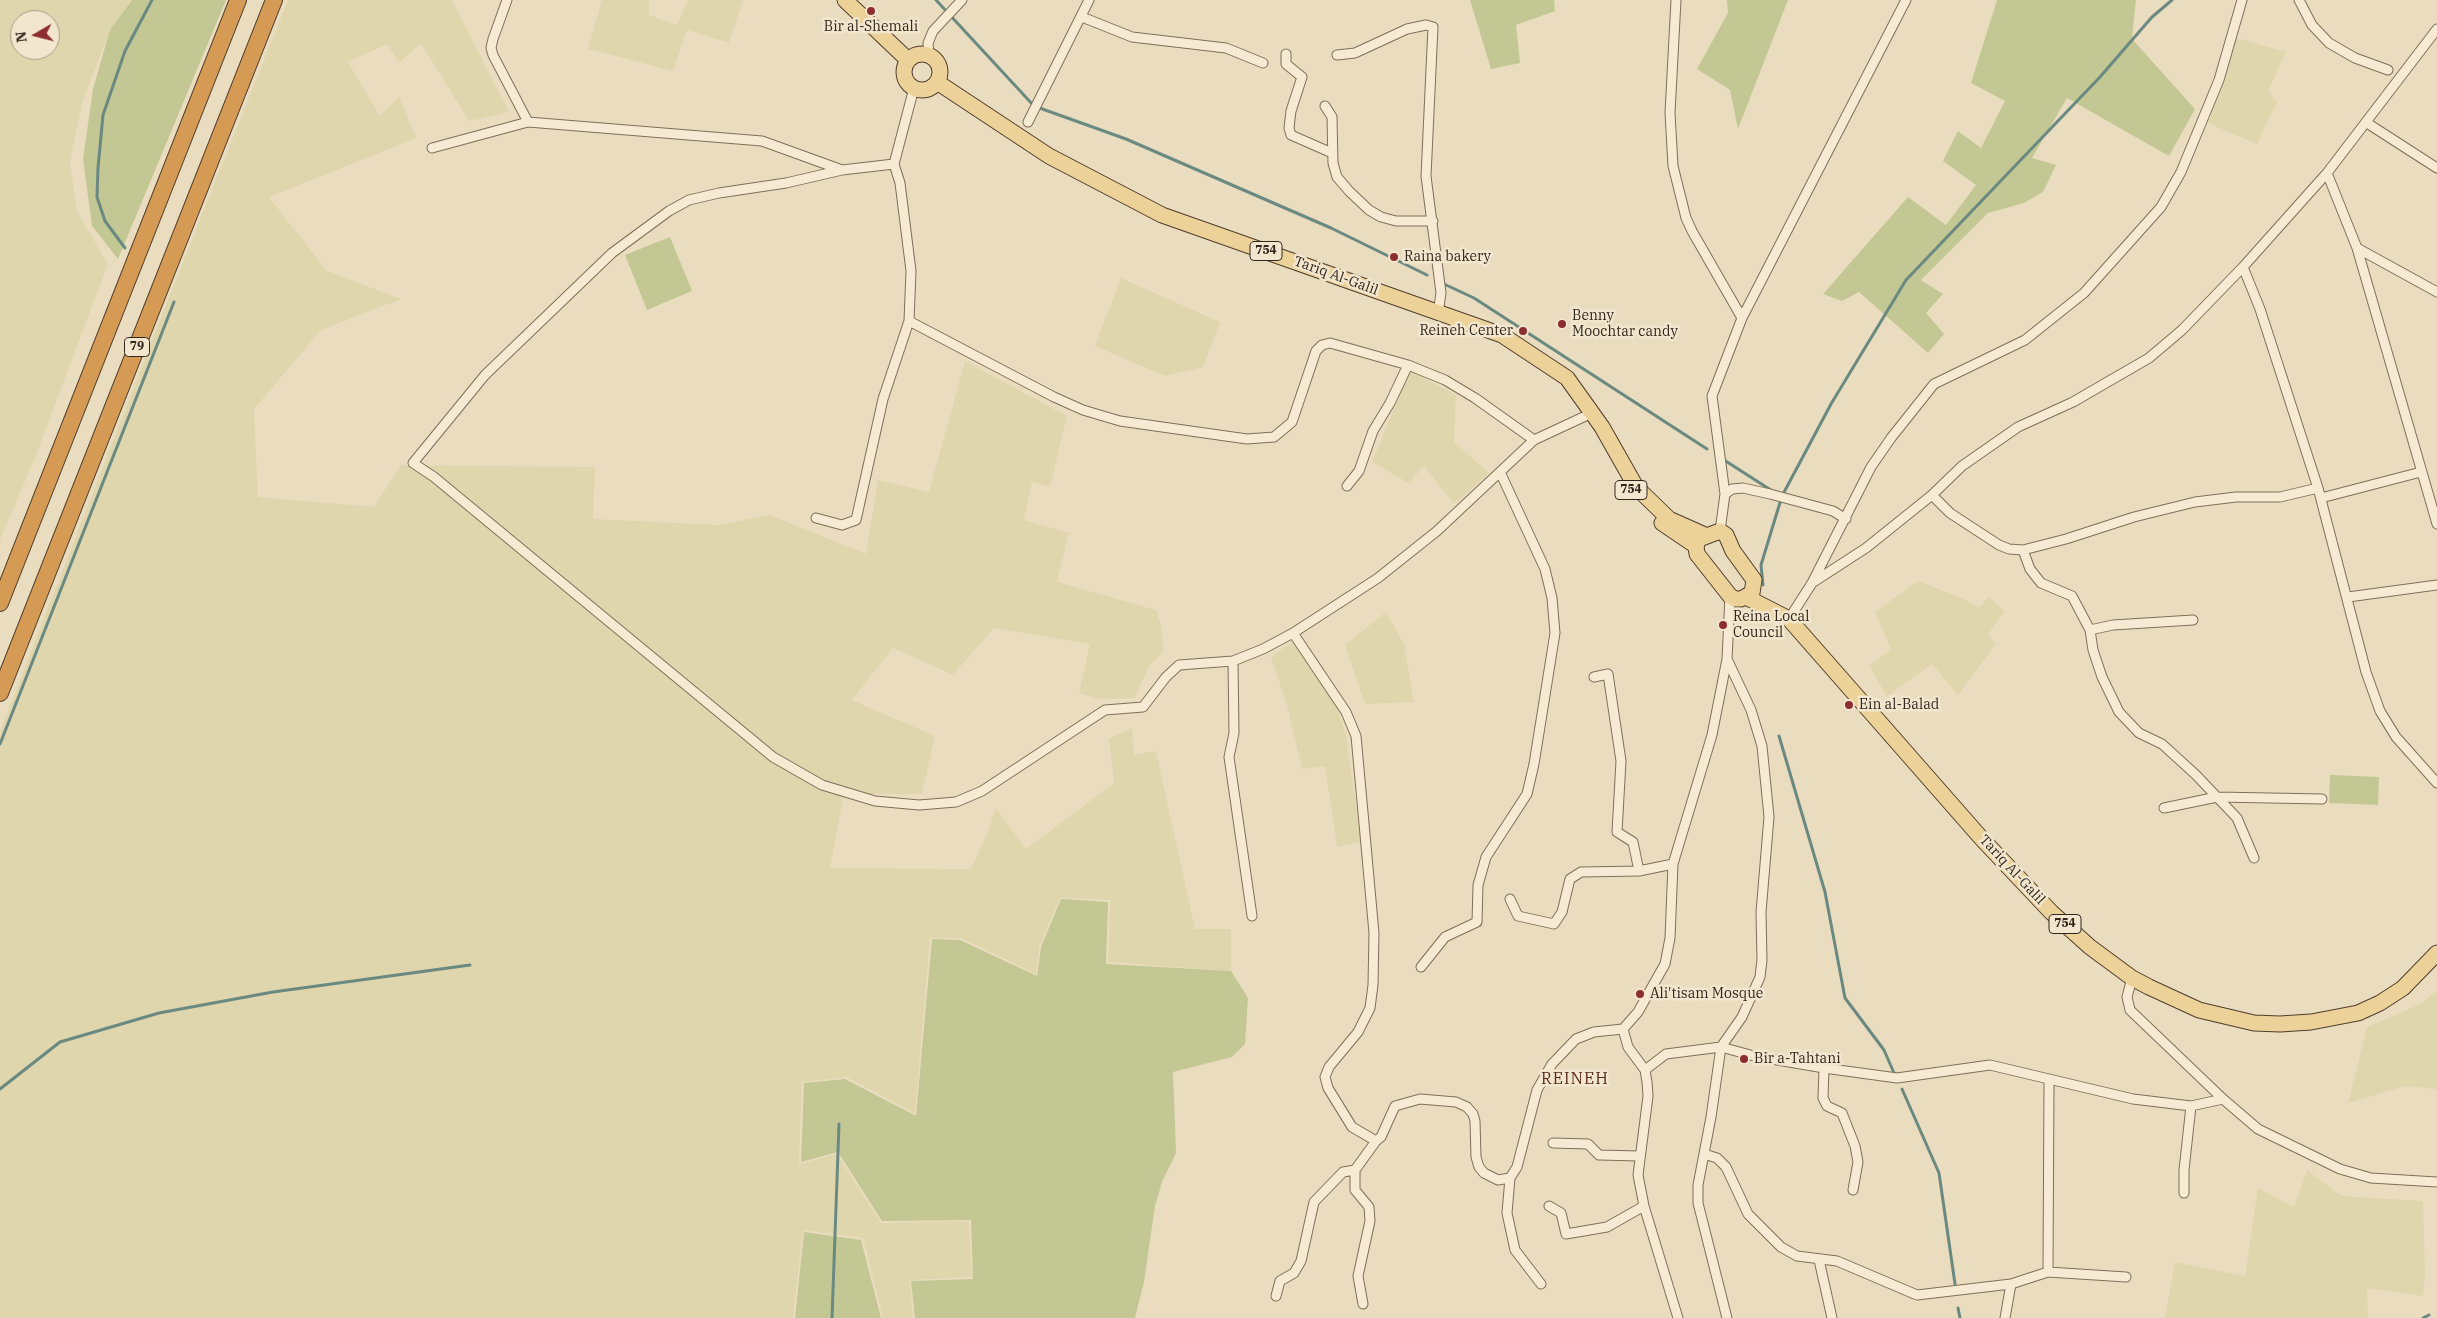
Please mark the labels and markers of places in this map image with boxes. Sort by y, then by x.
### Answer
marker: Bir al-Shemali [865,5,877,17]
place label: Bir al-Shemali [824,19,918,35]
place label: Raina bakery [1404,249,1491,265]
marker: Raina bakery [1388,251,1400,263]
place label: Benny Moochtar candy [1572,308,1678,341]
marker: Benny Moochtar candy [1556,318,1568,330]
place label: Reineh Center [1419,323,1513,339]
marker: Reineh Center [1517,325,1529,337]
place label: Reina Local Council [1733,609,1809,642]
marker: Reina Local Council [1717,619,1729,631]
place label: Ein al-Balad [1859,697,1939,713]
marker: Ein al-Balad [1843,699,1855,711]
place label: Ali'tisam Mosque [1650,986,1763,1002]
marker: Ali'tisam Mosque [1634,988,1646,1000]
place label: Bir a-Tahtani [1754,1051,1841,1067]
marker: Bir a-Tahtani [1738,1053,1750,1065]

